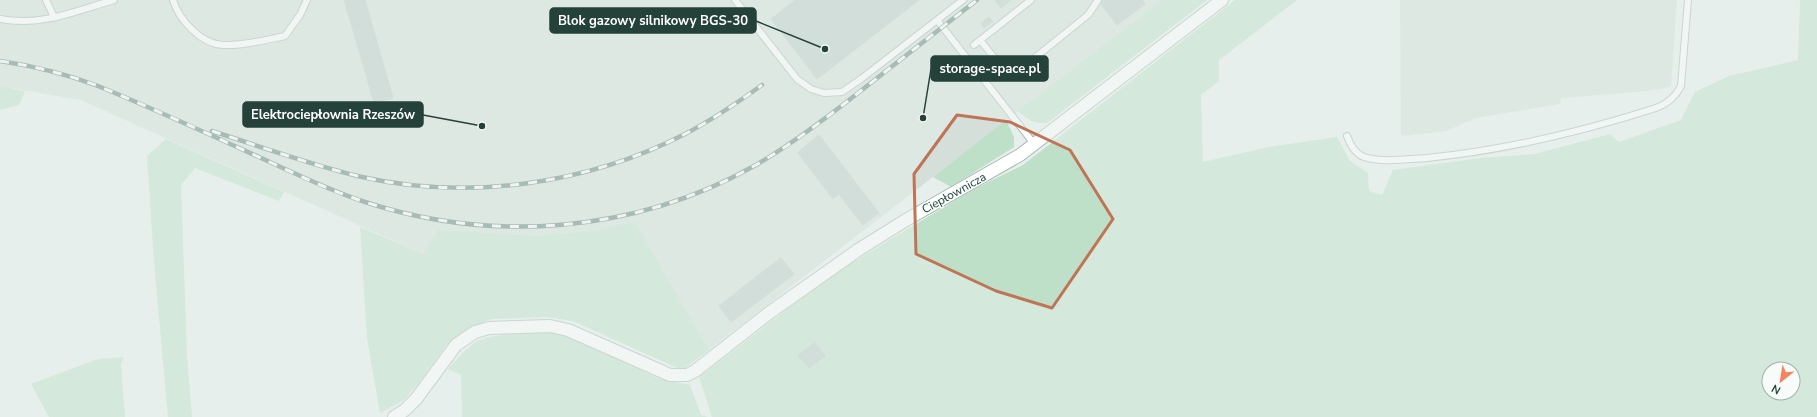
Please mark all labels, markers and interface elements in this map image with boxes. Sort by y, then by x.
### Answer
callout: Blok gazowy silnikowy BGS-30 [550,8,756,33]
text: Blok gazowy silnikowy BGS-30 [558,12,748,30]
callout: storage-space.pl [931,56,1048,81]
text: storage-space.pl [939,60,1041,78]
callout: Elektrociepłownia Rzeszów [243,102,423,127]
text: Elektrociepłownia Rzeszów [251,106,415,124]
street label: Ciepłownicza [919,169,989,217]
north arrow [1761,361,1801,401]
text: N [1769,381,1784,398]

